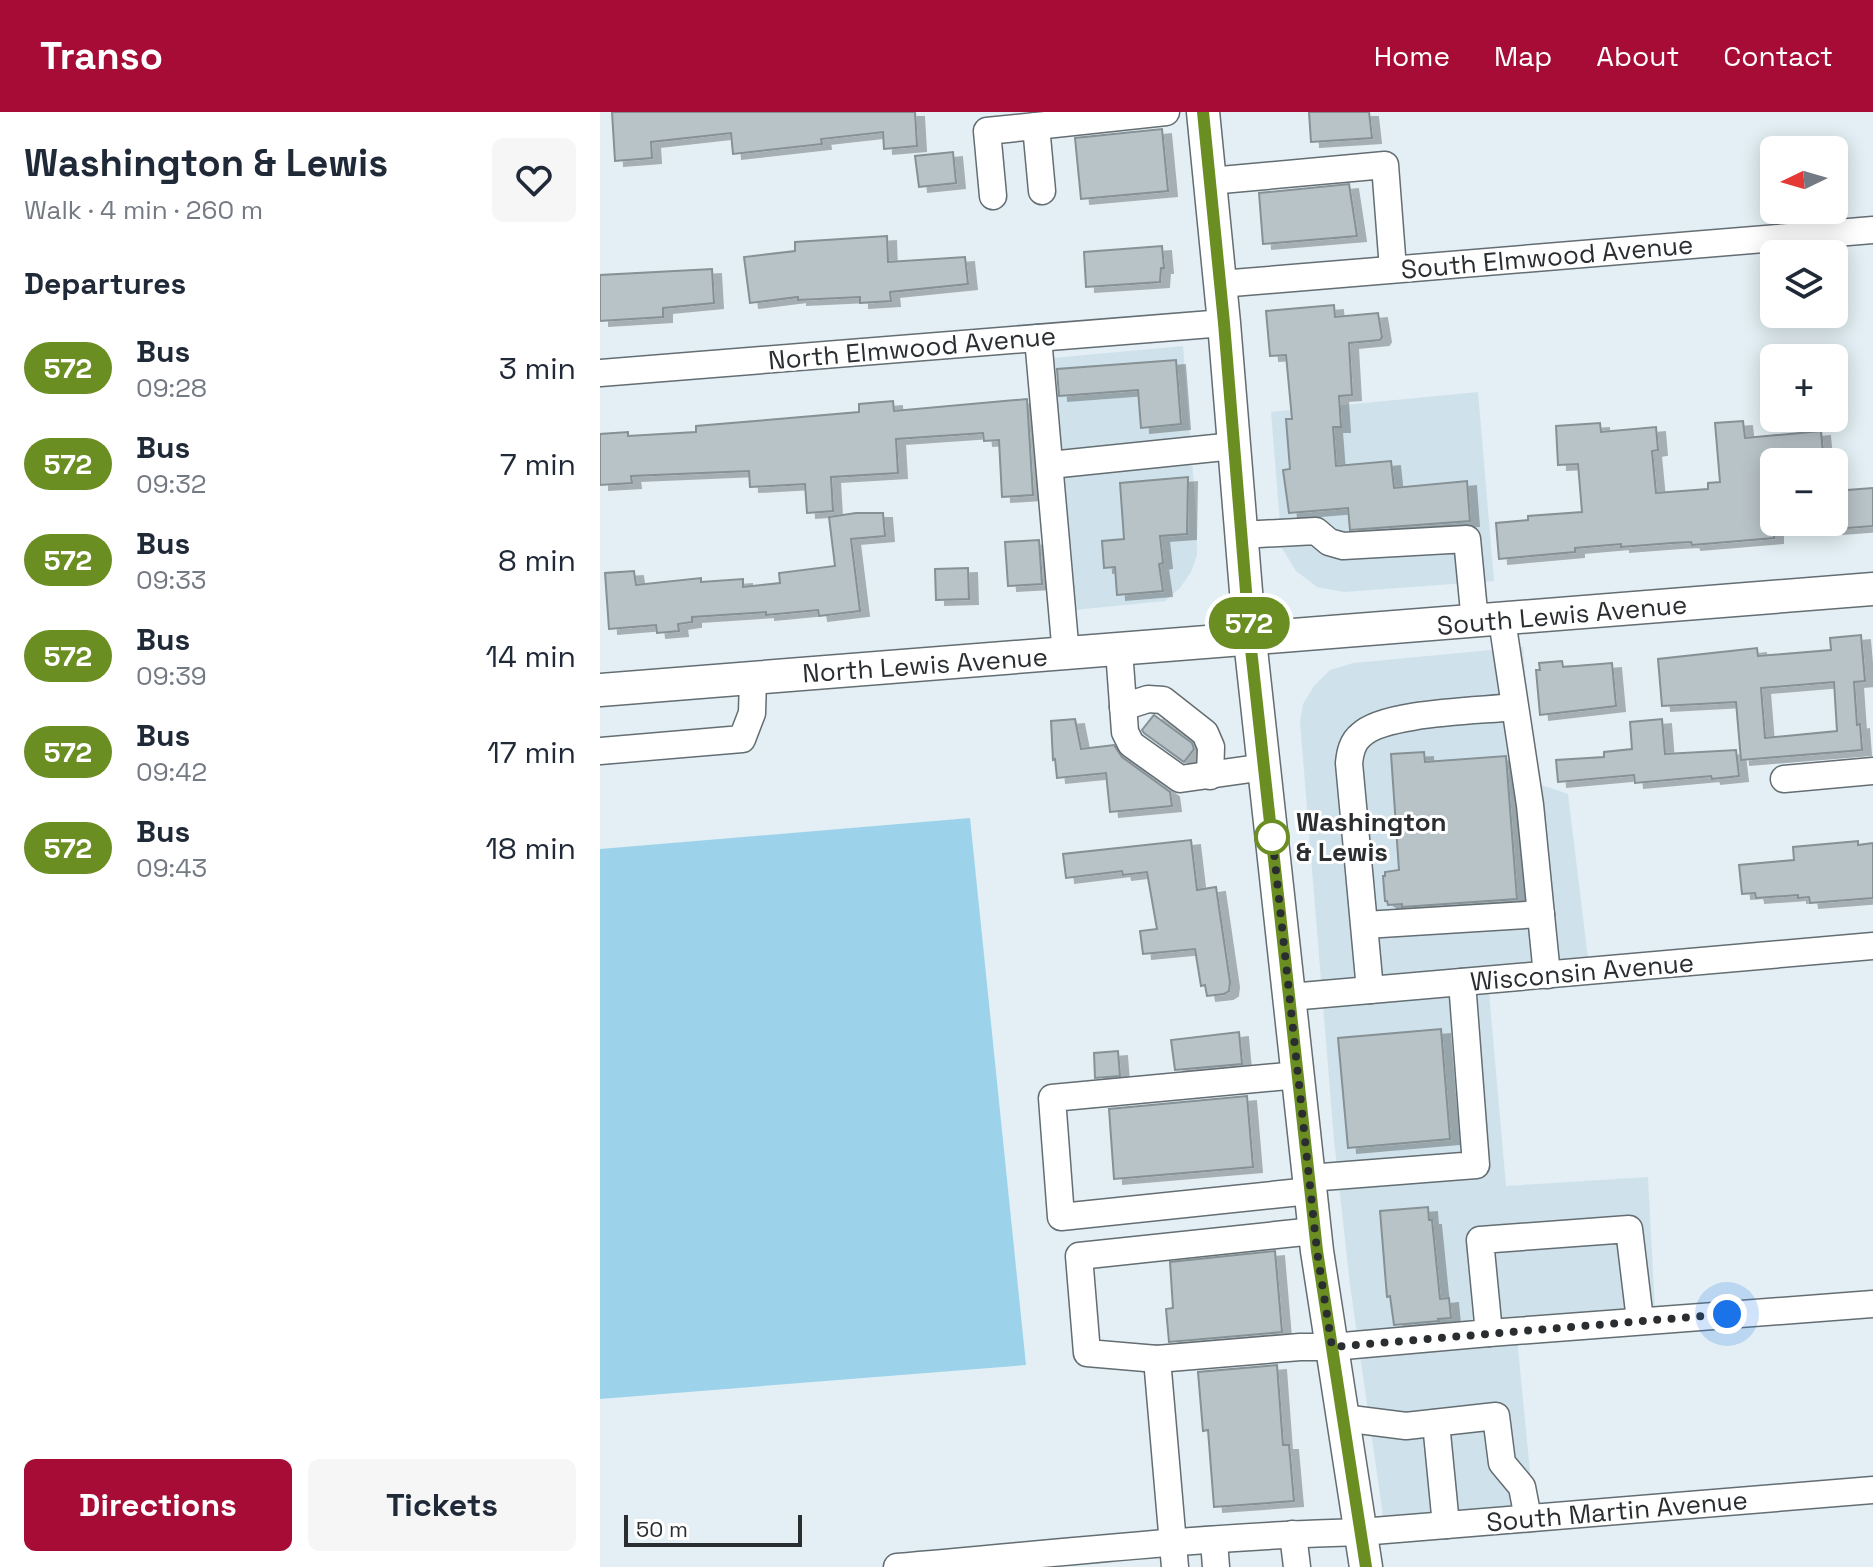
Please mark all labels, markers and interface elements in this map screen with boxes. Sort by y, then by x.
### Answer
text: Transo [40,32,163,80]
text: Home [1374,38,1450,74]
text: Map [1494,38,1552,74]
text: About [1596,38,1679,74]
text: Contact [1723,38,1833,74]
north arrow [1760,136,1848,224]
map controls [1760,136,1848,536]
button: heart [492,138,576,222]
text: Washington & Lewis [24,139,388,187]
text: Walk · 4 min · 260 m [24,193,263,227]
street label: South Elmwood Avenue [1399,227,1695,287]
button: layers [1760,240,1848,328]
text: Departures [24,264,186,303]
street label: North Elmwood Avenue [767,318,1057,378]
text: Bus [136,332,190,371]
button: + [1760,344,1848,432]
text: 3 min [499,349,576,388]
text: 572 [44,350,92,386]
text: 09:28 [136,371,207,405]
text: Bus [136,428,190,467]
text: 7 min [500,445,576,484]
text: 572 [44,446,92,482]
button: − [1760,448,1848,536]
text: 09:32 [136,467,207,501]
text: Bus [136,524,190,563]
text: 8 min [498,541,576,580]
text: 572 [44,542,92,578]
text: 09:33 [136,563,207,597]
street label: South Lewis Avenue [1436,587,1688,643]
line badge: 572 [1203,597,1295,649]
text: 572 [1225,605,1273,641]
text: Bus [136,620,190,659]
text: 14 min [485,637,576,676]
text: 572 [44,638,92,674]
street label: North Lewis Avenue [801,639,1049,691]
text: 09:39 [136,659,207,693]
text: Bus [136,716,190,755]
text: 17 min [487,733,576,772]
text: 572 [44,734,92,770]
text: 09:42 [136,755,207,789]
place label: Washington & Lewis [1296,805,1447,869]
text: Bus [136,812,190,851]
marker: Washington & Lewis [1255,820,1289,854]
text: 18 min [486,829,576,868]
text: 572 [44,830,92,866]
text: 09:43 [136,851,207,885]
street label: Wisconsin Avenue [1469,945,1695,999]
your location [1707,1294,1747,1334]
button: Directions [24,1459,292,1551]
button: Tickets [308,1459,576,1551]
street label: South Martin Avenue [1485,1483,1749,1539]
scale bar [624,1511,802,1547]
text: 50 m [636,1515,688,1543]

